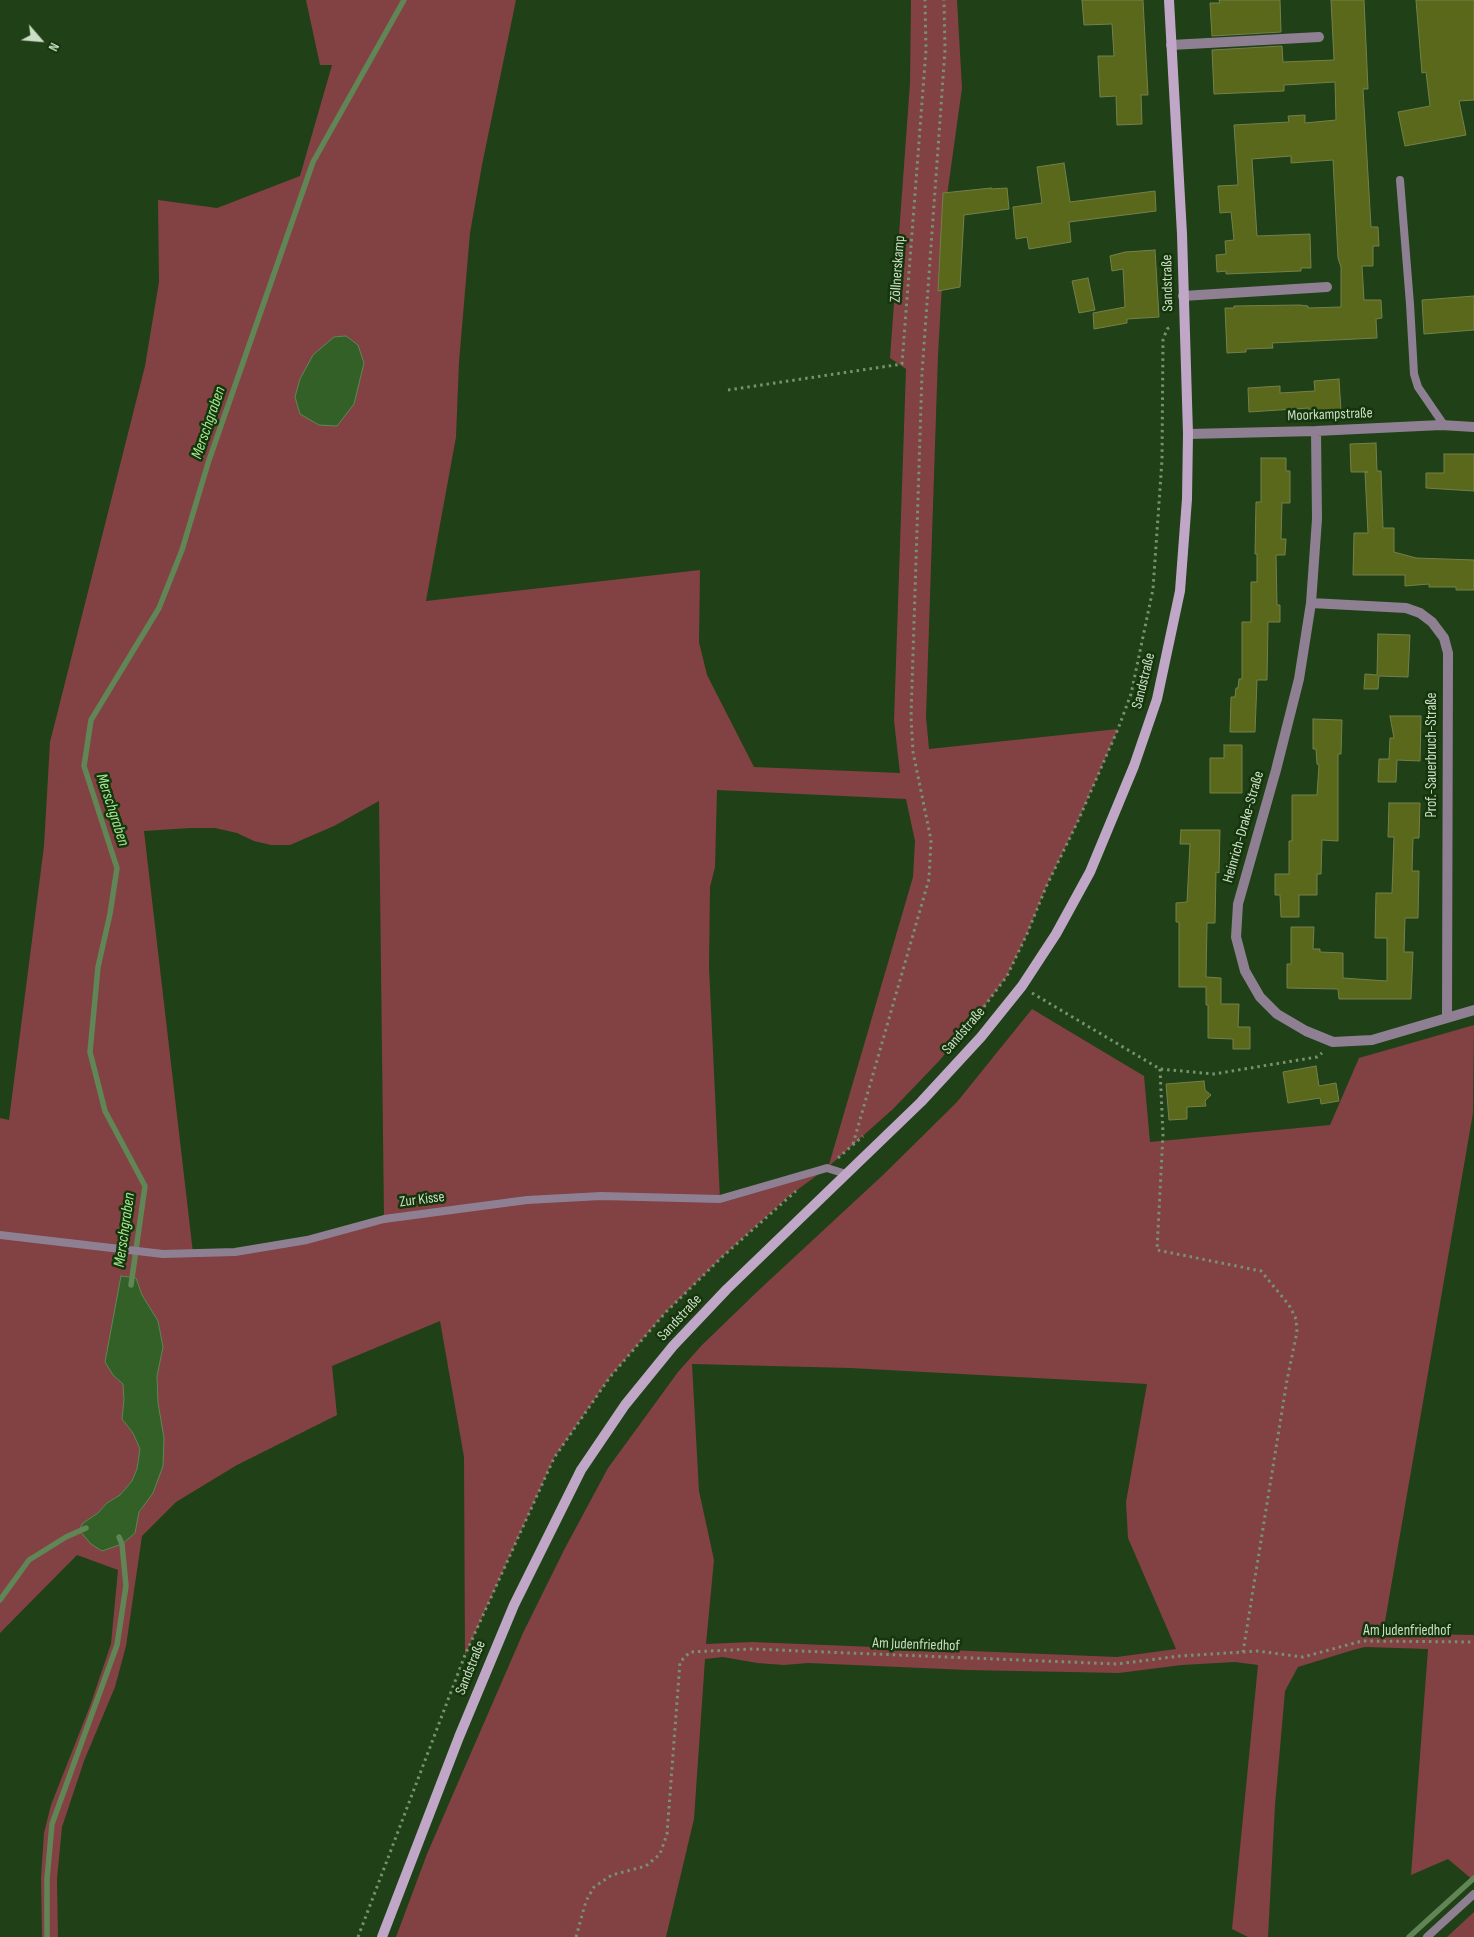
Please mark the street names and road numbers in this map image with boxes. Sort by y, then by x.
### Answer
street label: Zöllnerskamp [887,235,909,303]
street label: Sandstraße [1159,254,1177,312]
street label: Moorkampstraße [1287,405,1373,425]
street label: Sandstraße [1128,651,1160,711]
street label: Prof.-Sauerbruch-Straße [1423,692,1441,818]
street label: Heinrich-Drake-Straße [1219,769,1269,885]
street label: Sandstraße [939,1004,989,1058]
street label: Zur Kisse [398,1188,446,1212]
street label: Sandstraße [654,1291,706,1345]
street label: Am Judenfriedhof [1363,1622,1451,1640]
street label: Am Judenfriedhof [872,1634,960,1656]
street label: Sandstraße [452,1638,490,1698]

